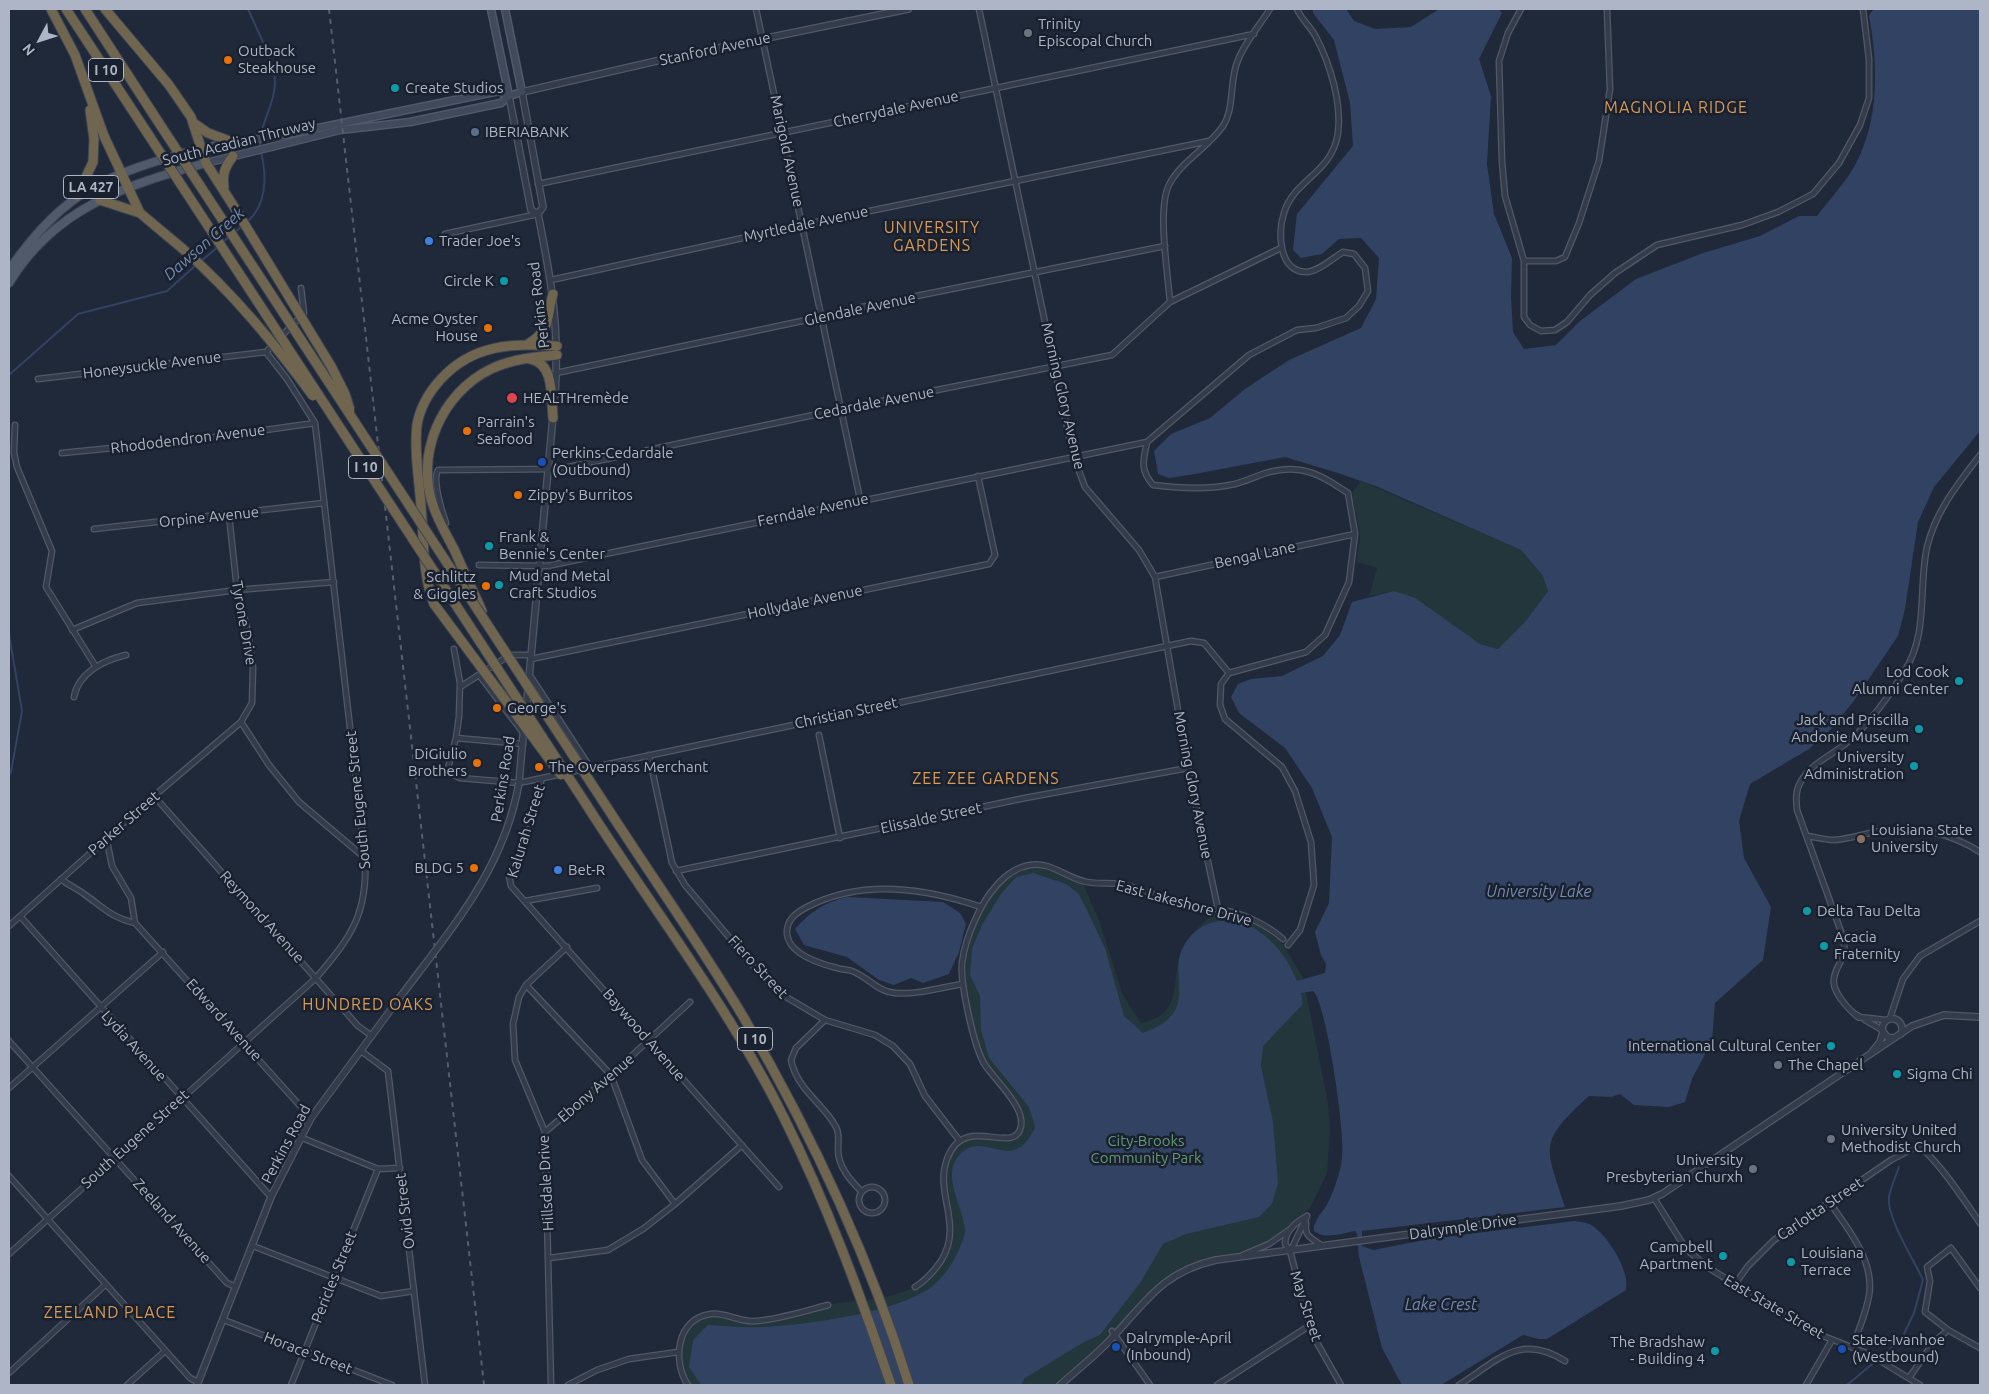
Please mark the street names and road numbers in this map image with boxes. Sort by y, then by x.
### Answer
street label: Stanford Avenue [658,28,772,70]
road number: I 10 [88,58,124,82]
street label: Cherrydale Avenue [832,87,960,131]
street label: Marigold Avenue [766,93,808,209]
street label: South Acadian Thruway [161,114,317,170]
road number: LA 427 [64,176,118,198]
street label: Myrtledale Avenue [742,202,870,246]
street label: Perkins Road [525,261,553,349]
street label: Glendale Avenue [803,288,917,330]
street label: Morning Glory Avenue [1037,321,1089,471]
street label: Honeysuckle Avenue [82,348,222,382]
street label: Cedardale Avenue [812,382,936,424]
street label: Rhododendron Avenue [110,421,266,457]
road number: I 10 [348,456,384,478]
street label: Ferndale Avenue [756,489,870,531]
street label: Orpine Avenue [158,503,260,531]
street label: Bengal Lane [1213,538,1297,572]
street label: Tyrone Drive [228,579,260,667]
street label: Hollydale Avenue [746,581,864,623]
street label: Christian Street [793,693,899,733]
street label: Morning Glory Avenue [1170,710,1216,860]
street label: South Eugene Street [342,730,374,870]
street label: Perkins Road [487,735,519,823]
street label: Kalurah Street [503,782,549,880]
street label: Parker Street [85,787,163,859]
street label: Elissalde Street [879,798,983,838]
street label: Reymond Avenue [216,867,308,967]
street label: East Lakeshore Drive [1114,876,1254,930]
street label: Fiero Street [724,932,792,1002]
street label: Edward Avenue [182,975,266,1065]
street label: Baywood Avenue [599,985,689,1085]
street label: Lydia Avenue [98,1007,170,1085]
road number: I 10 [738,1028,772,1050]
street label: Ebony Avenue [554,1050,638,1126]
street label: South Eugene Street [77,1086,193,1192]
street label: Perkins Road [258,1101,314,1187]
street label: Hillsdale Drive [534,1135,558,1231]
street label: Ovid Street [391,1172,419,1250]
street label: Carlotta Street [1773,1174,1867,1244]
street label: Zeeland Avenue [129,1175,215,1267]
street label: Dalrymple Drive [1408,1211,1518,1243]
street label: Pericles Street [307,1229,361,1325]
street label: May Street [1286,1268,1326,1344]
street label: East State Street [1721,1271,1827,1343]
street label: Horace Street [261,1328,355,1378]

